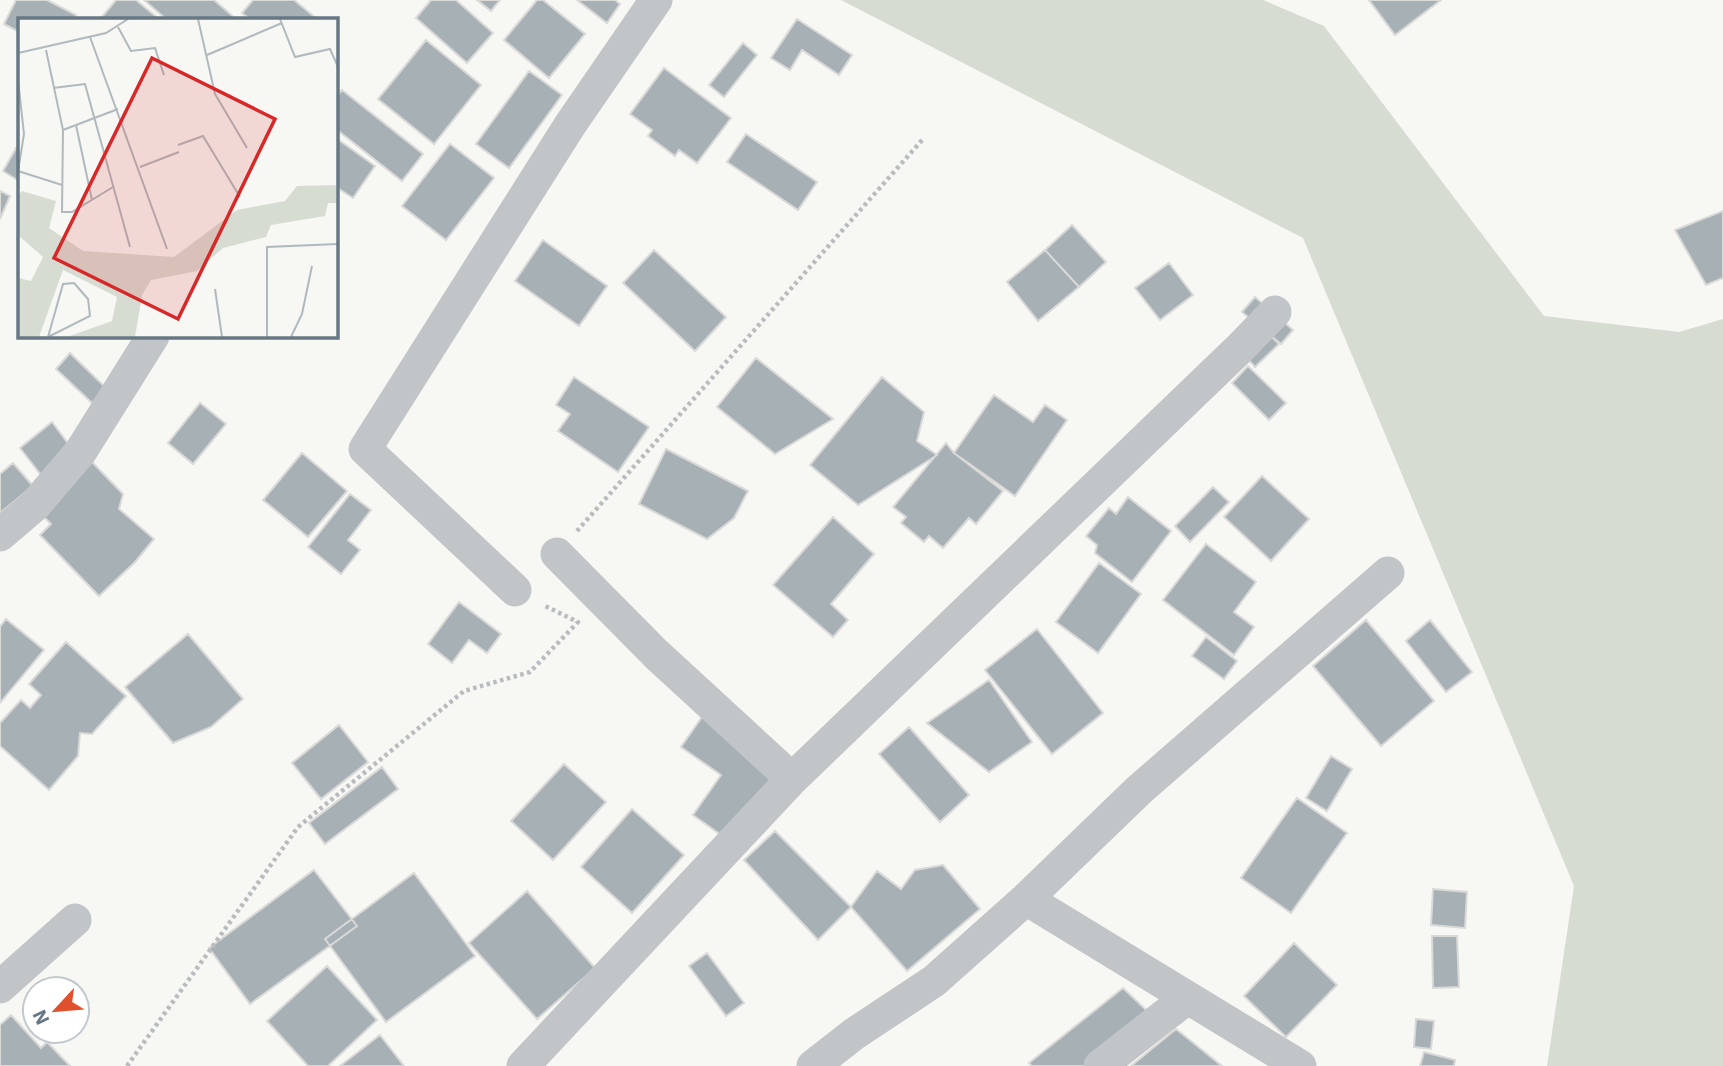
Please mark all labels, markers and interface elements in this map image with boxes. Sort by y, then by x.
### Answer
inset map [18,18,338,338]
north arrow [21,975,91,1045]
text: N [27,1006,55,1029]

